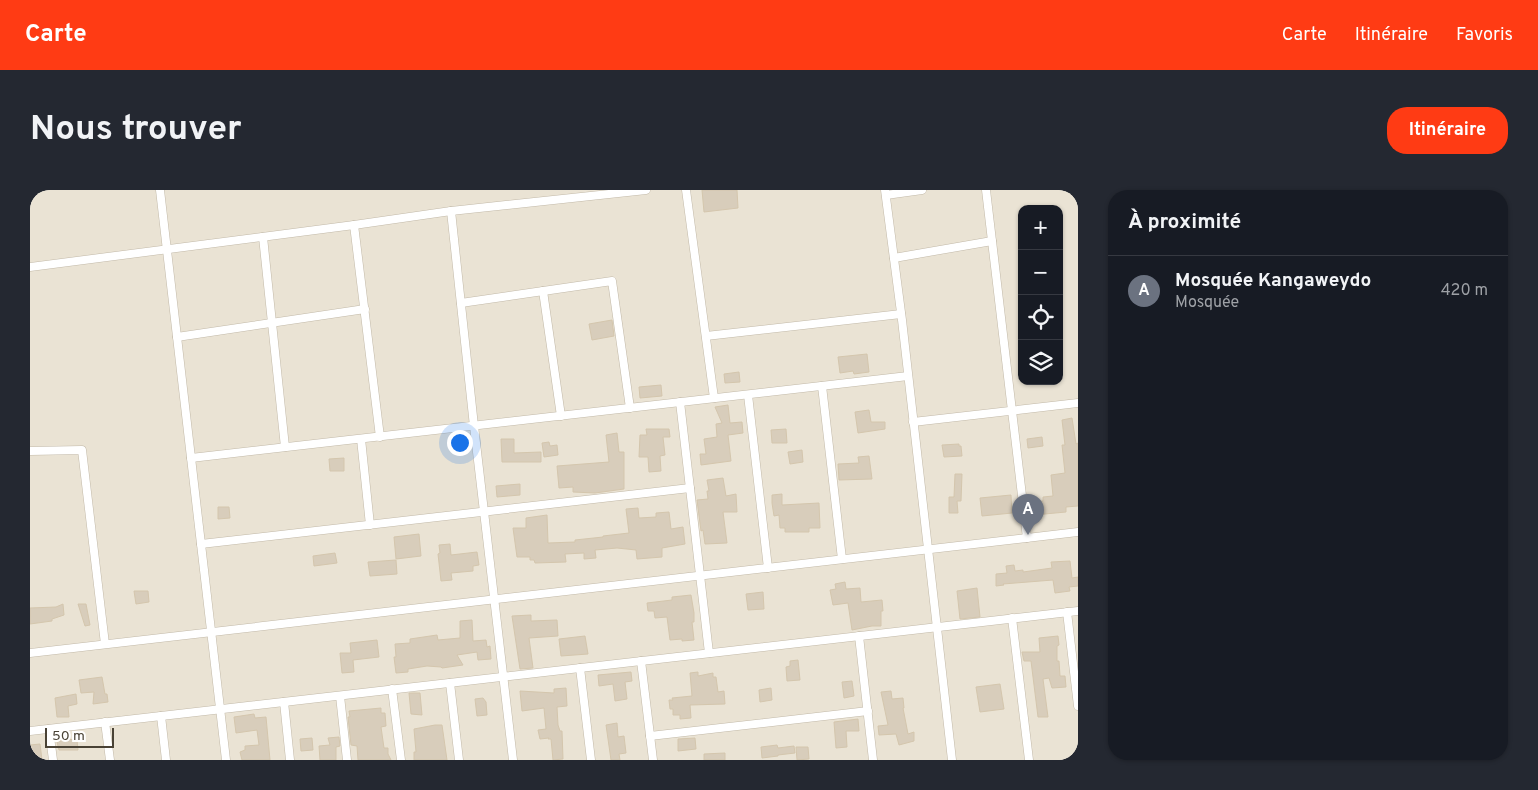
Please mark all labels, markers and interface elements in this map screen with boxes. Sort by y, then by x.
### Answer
text: Carte [25,20,87,50]
text: Carte [1282,24,1327,47]
text: Itinéraire [1355,24,1428,47]
text: Favoris [1456,24,1513,47]
button: Itinéraire [1387,107,1508,154]
text: Nous trouver [30,108,242,152]
map controls [1018,205,1063,385]
button: + [1018,205,1063,250]
text: À proximité [1128,209,1241,236]
button: − [1018,250,1063,295]
text: Mosquée Kangaweydo [1175,269,1371,293]
text: A [1138,281,1150,301]
text: 420 m [1441,281,1488,301]
text: Mosquée [1175,293,1239,313]
button: locate [1018,295,1063,340]
button: layers [1018,340,1063,385]
your location [447,430,473,456]
pin: A [1012,494,1044,535]
scale bar [45,725,114,748]
text: 50 m [52,728,85,745]

